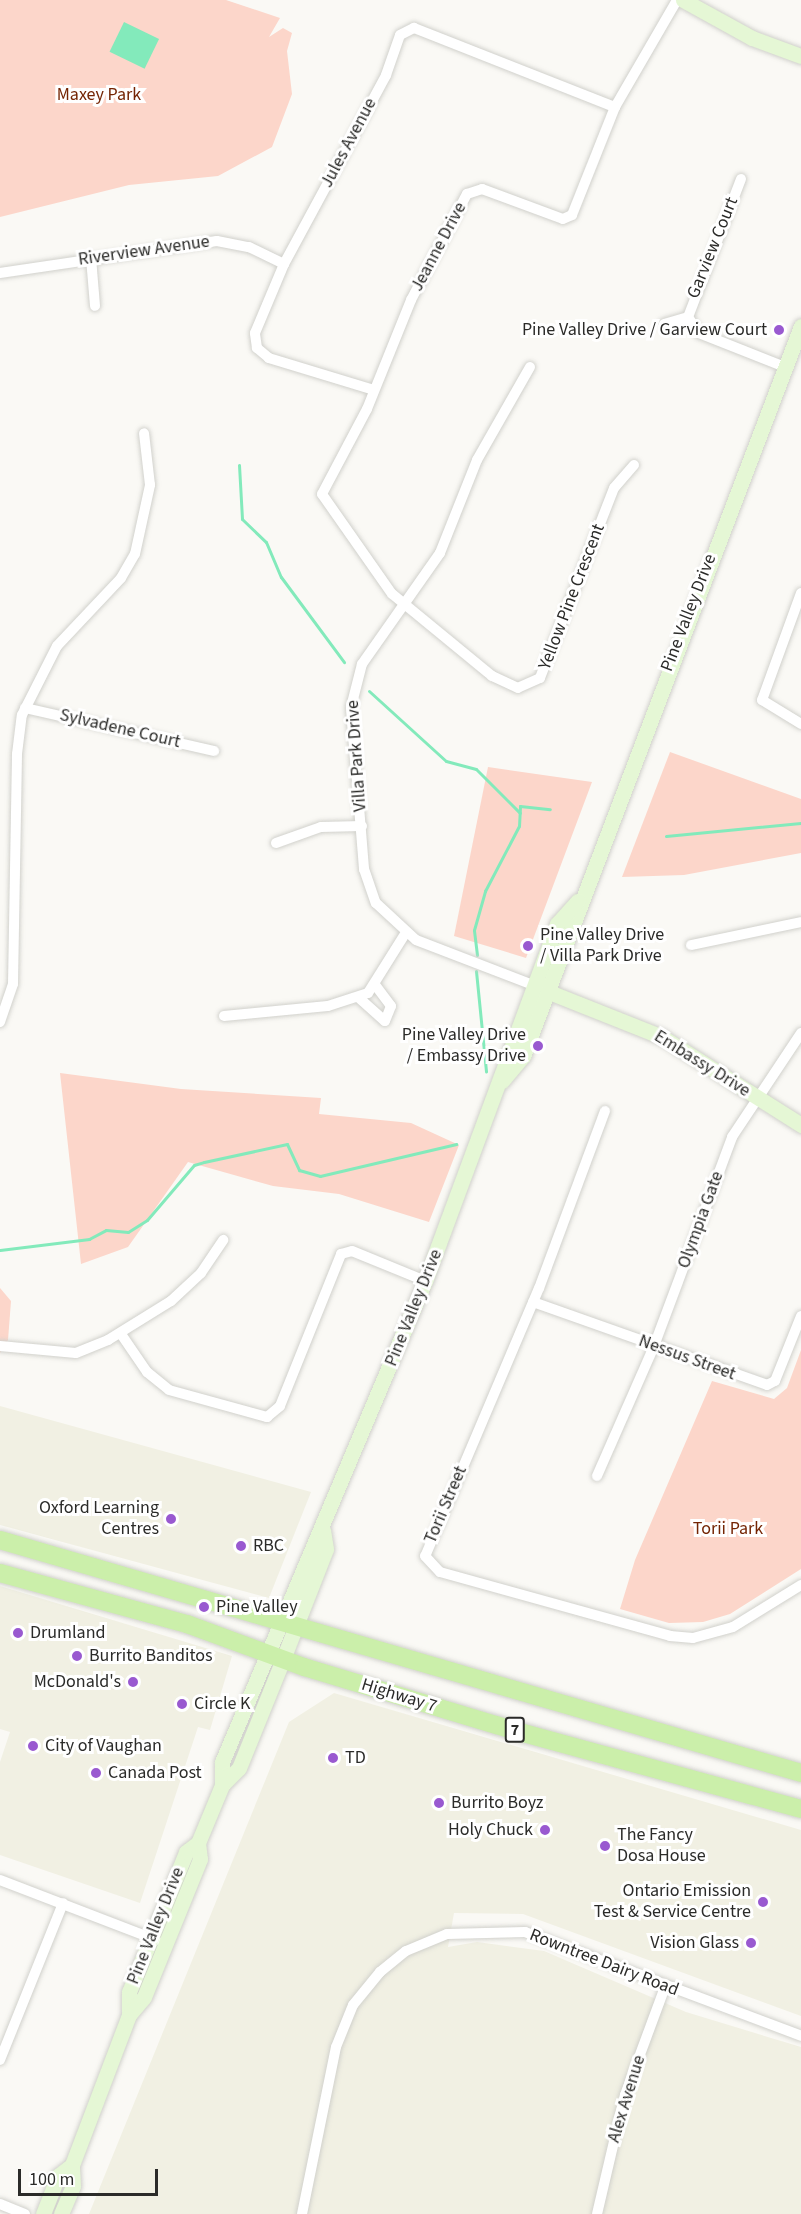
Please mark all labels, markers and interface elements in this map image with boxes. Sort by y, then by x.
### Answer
park label: Maxey Park [57,84,141,106]
street label: Jules Avenue [316,94,382,192]
street label: Garview Court [683,194,743,302]
street label: Jeanne Drive [407,199,471,295]
street label: Riverview Avenue [77,231,211,271]
place label: Pine Valley Drive / Garview Court [522,319,767,341]
marker: Pine Valley Drive / Garview Court [772,323,786,337]
street label: Yellow Pine Crescent [534,521,610,673]
street label: Pine Valley Drive [657,551,721,675]
street label: Villa Park Drive [342,699,372,813]
street label: Sylvadene Court [58,705,182,753]
place label: Pine Valley Drive / Villa Park Drive [540,925,664,968]
marker: Pine Valley Drive / Villa Park Drive [521,939,535,953]
place label: Pine Valley Drive / Embassy Drive [402,1025,526,1068]
street label: Embassy Drive [650,1026,754,1102]
marker: Pine Valley Drive / Embassy Drive [531,1039,545,1053]
street label: Olympia Gate [673,1169,729,1271]
street label: Pine Valley Drive [381,1246,447,1370]
street label: Nessus Street [636,1330,738,1386]
street label: Torii Street [420,1463,472,1547]
place label: Oxford Learning Centres [39,1498,159,1540]
marker: Oxford Learning Centres [164,1512,178,1526]
park label: Torii Park [693,1518,763,1540]
place label: RBC [253,1535,284,1557]
marker: RBC [234,1539,248,1553]
place label: Pine Valley [216,1596,298,1618]
marker: Pine Valley [197,1600,211,1614]
place label: Drumland [30,1622,106,1644]
marker: Drumland [11,1626,25,1640]
place label: Burrito Banditos [89,1645,213,1667]
marker: Burrito Banditos [70,1649,84,1663]
place label: McDonald's [34,1671,121,1693]
street label: Highway 7 [359,1674,439,1718]
marker: McDonald's [126,1675,140,1689]
place label: Circle K [194,1693,251,1715]
marker: Circle K [175,1697,189,1711]
road number: 7 [504,1717,526,1743]
place label: City of Vaughan [45,1735,162,1757]
marker: City of Vaughan [26,1739,40,1753]
place label: TD [345,1747,366,1769]
marker: TD [326,1751,340,1765]
place label: Canada Post [108,1762,202,1784]
marker: Canada Post [89,1766,103,1780]
place label: Burrito Boyz [451,1792,543,1814]
marker: Burrito Boyz [432,1796,446,1810]
place label: Holy Chuck [448,1819,533,1841]
marker: Holy Chuck [538,1823,552,1837]
place label: The Fancy Dosa House [617,1825,706,1868]
marker: The Fancy Dosa House [598,1839,612,1853]
street label: Pine Valley Drive [123,1864,189,1988]
place label: Ontario Emission Test & Service Centre [594,1881,751,1924]
marker: Ontario Emission Test & Service Centre [756,1895,770,1909]
street label: Rowntree Dairy Road [526,1925,682,2001]
place label: Vision Glass [650,1932,739,1954]
marker: Vision Glass [744,1936,758,1950]
street label: Alex Avenue [603,2053,651,2145]
scale bar [21,2157,160,2195]
text: 100 m [29,2167,74,2192]

